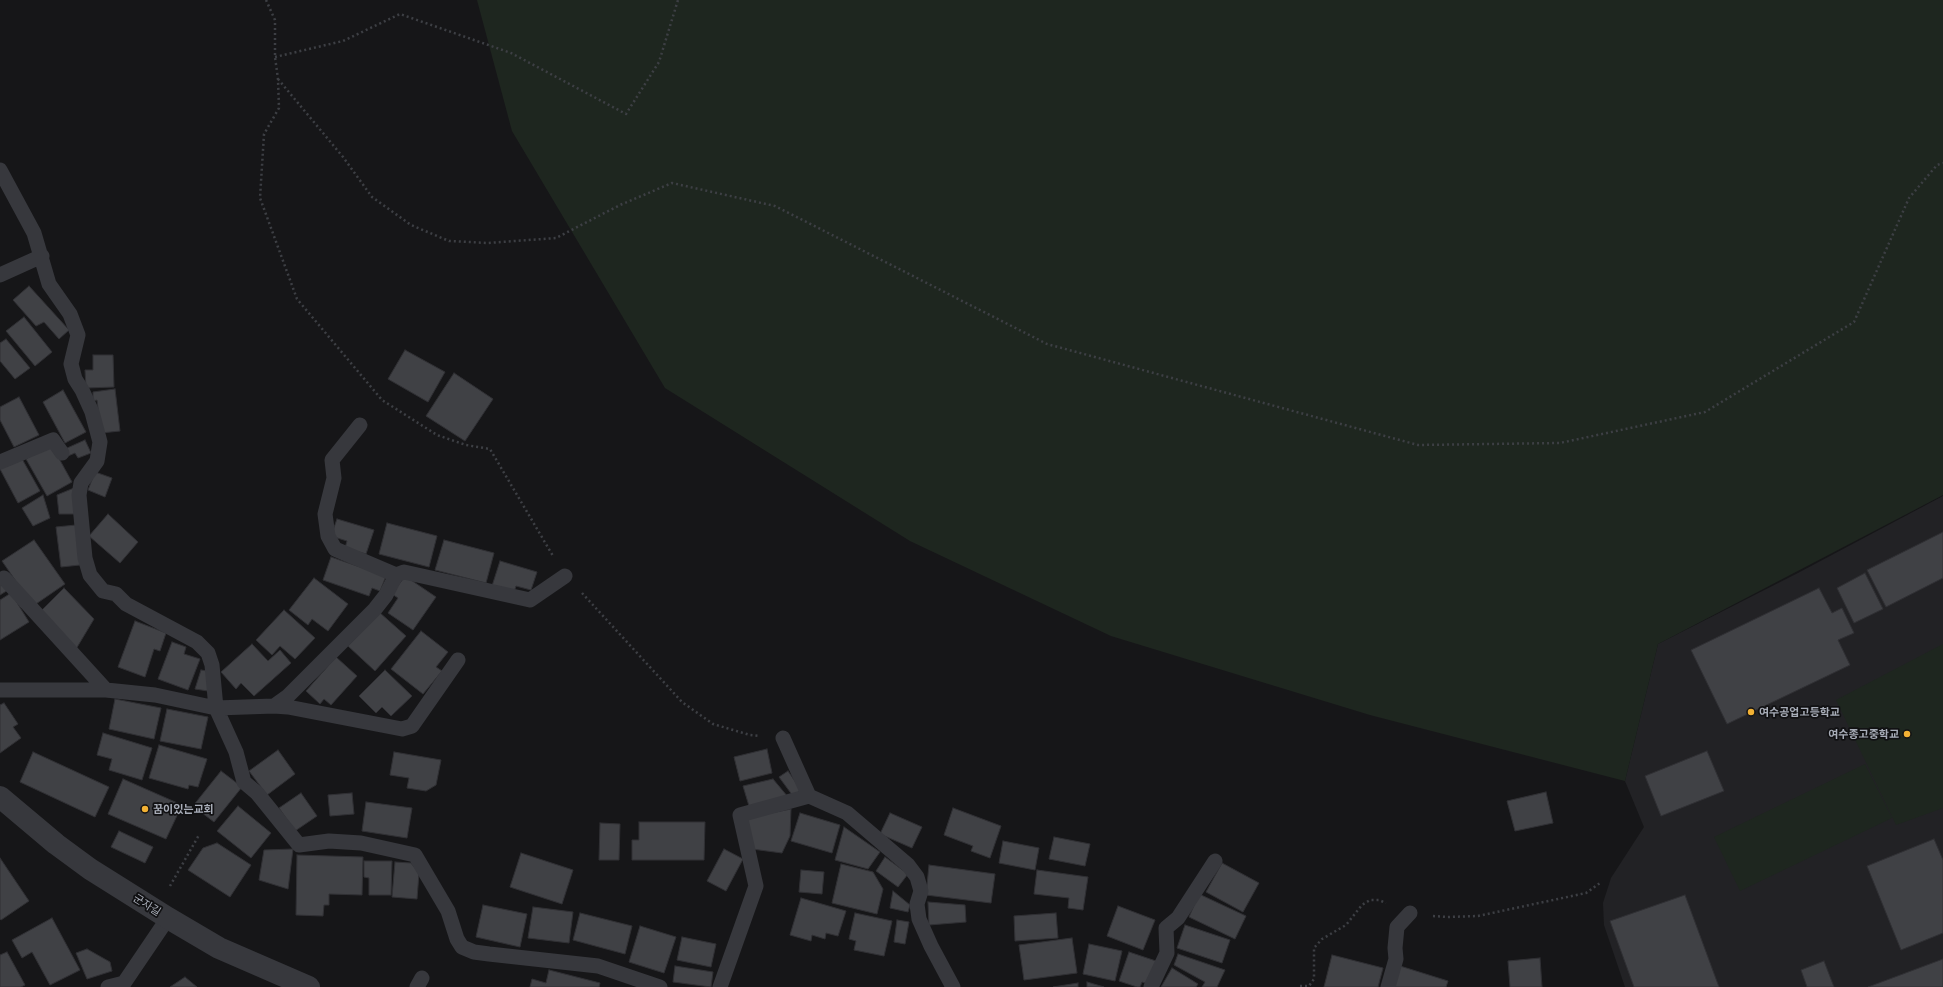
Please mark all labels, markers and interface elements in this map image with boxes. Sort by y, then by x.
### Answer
place label: 여수공업고등학교 [1759,705,1840,719]
marker: 여수공업고등학교 [1746,707,1756,717]
place label: 여수종고중학교 [1828,727,1899,741]
marker: 여수종고중학교 [1902,729,1912,739]
place label: 꿈이있는교회 [153,802,214,816]
marker: 꿈이있는교회 [140,804,150,814]
street label: 군자길 [131,891,163,919]

